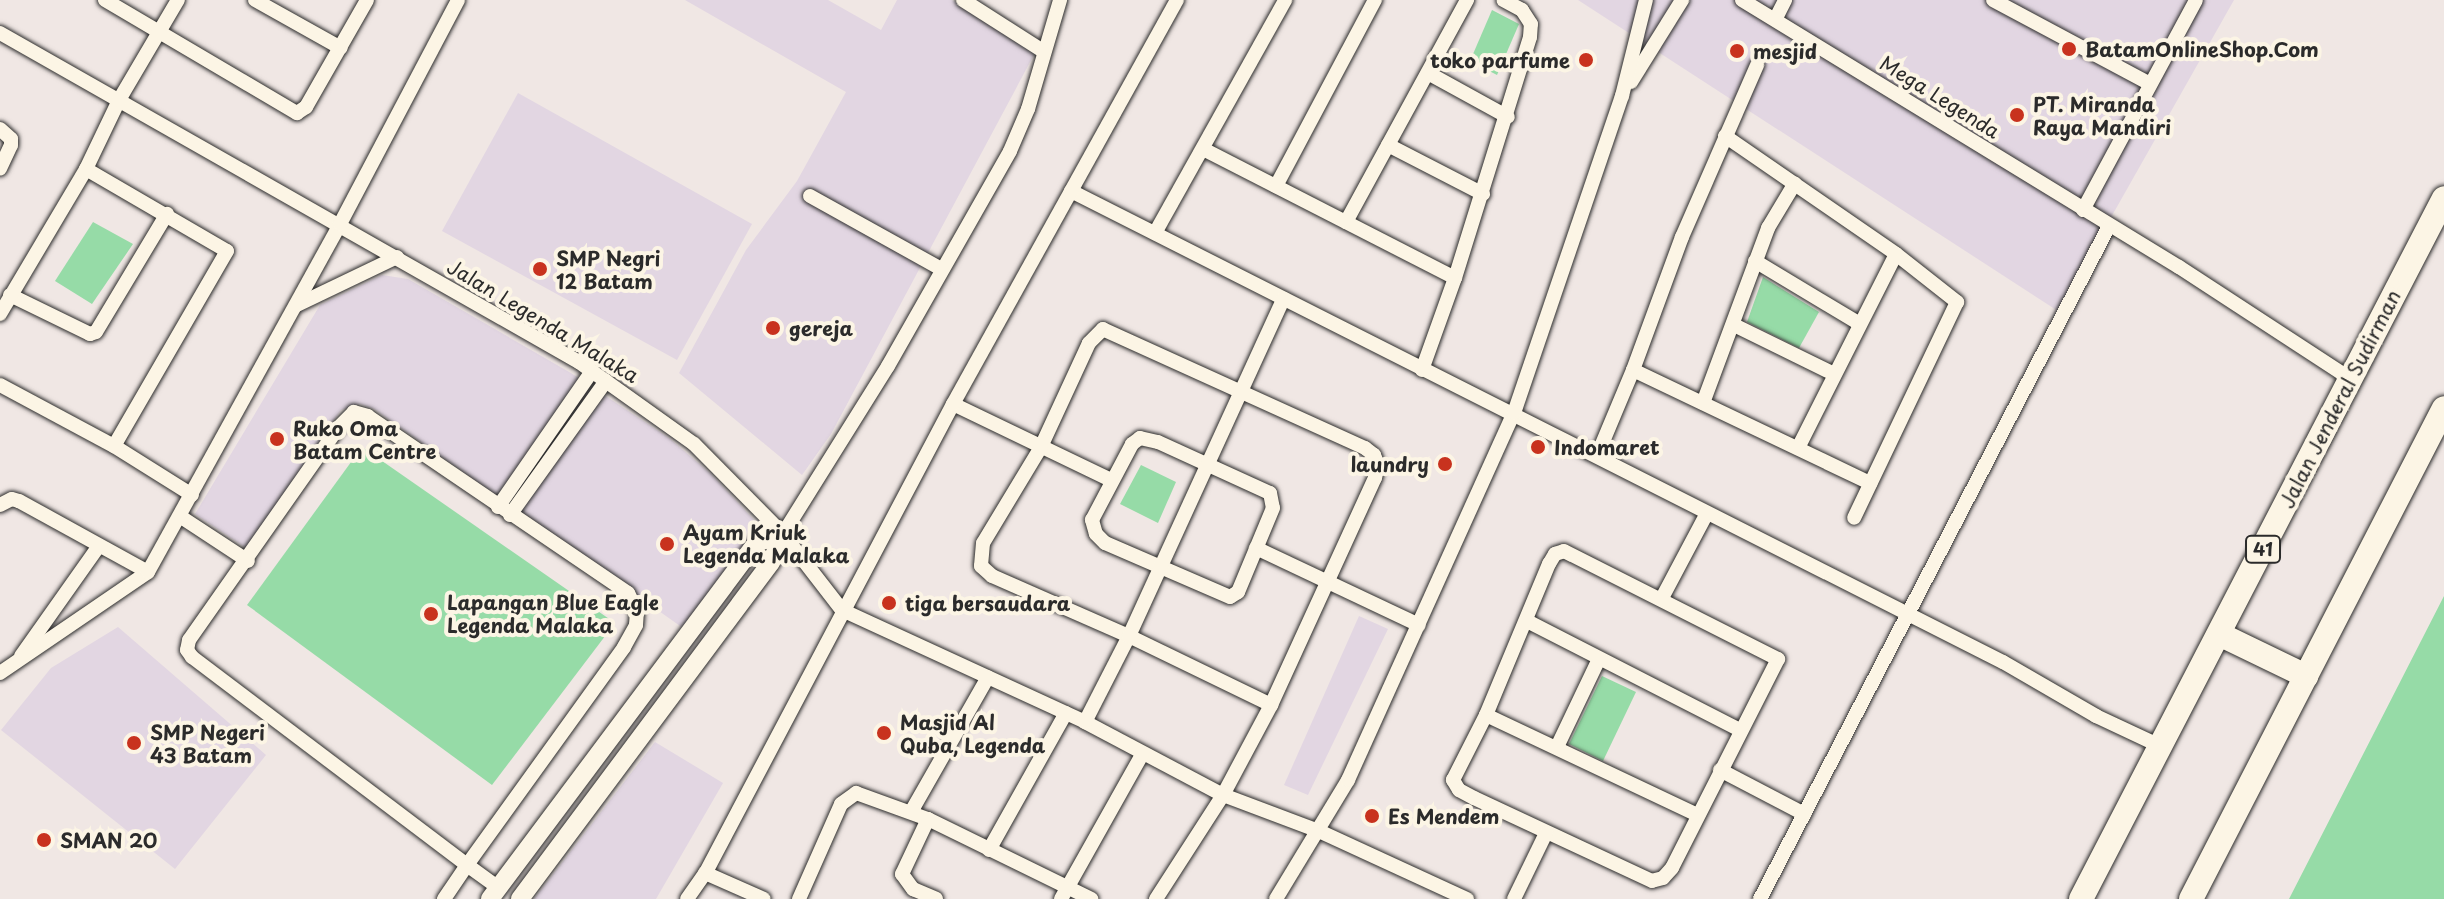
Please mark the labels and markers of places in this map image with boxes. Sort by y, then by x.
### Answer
place label: BatamOnlineShop.Com [2085,37,2319,61]
place label: mesjid [1753,39,1817,63]
marker: BatamOnlineShop.Com [2060,40,2078,58]
marker: mesjid [1728,42,1746,60]
place label: toko parfume [1430,48,1570,72]
marker: toko parfume [1577,51,1595,69]
place label: PT. Miranda Raya Mandiri [2033,92,2171,139]
marker: PT. Miranda Raya Mandiri [2008,106,2026,124]
place label: SMP Negri 12 Batam [556,246,661,293]
marker: SMP Negri 12 Batam [531,260,549,278]
place label: gereja [789,316,853,340]
marker: gereja [764,319,782,337]
place label: Ruko Oma Batam Centre [293,416,438,463]
marker: Ruko Oma Batam Centre [268,430,286,448]
place label: Indomaret [1554,435,1660,459]
marker: Indomaret [1529,438,1547,456]
place label: laundry [1350,452,1429,476]
marker: laundry [1436,455,1454,473]
place label: Ayam Kriuk Legenda Malaka [683,520,850,567]
marker: Ayam Kriuk Legenda Malaka [658,535,676,553]
place label: Lapangan Blue Eagle Legenda Malaka [447,590,660,637]
place label: tiga bersaudara [905,591,1072,615]
marker: tiga bersaudara [880,594,898,612]
marker: Lapangan Blue Eagle Legenda Malaka [422,605,440,623]
place label: Masjid Al Quba, Legenda [900,710,1047,757]
place label: SMP Negeri 43 Batam [150,720,266,767]
marker: Masjid Al Quba, Legenda [875,724,893,742]
marker: SMP Negeri 43 Batam [125,734,143,752]
place label: Es Mendem [1388,804,1499,828]
marker: Es Mendem [1363,807,1381,825]
place label: SMAN 20 [60,828,158,852]
marker: SMAN 20 [35,831,53,849]

